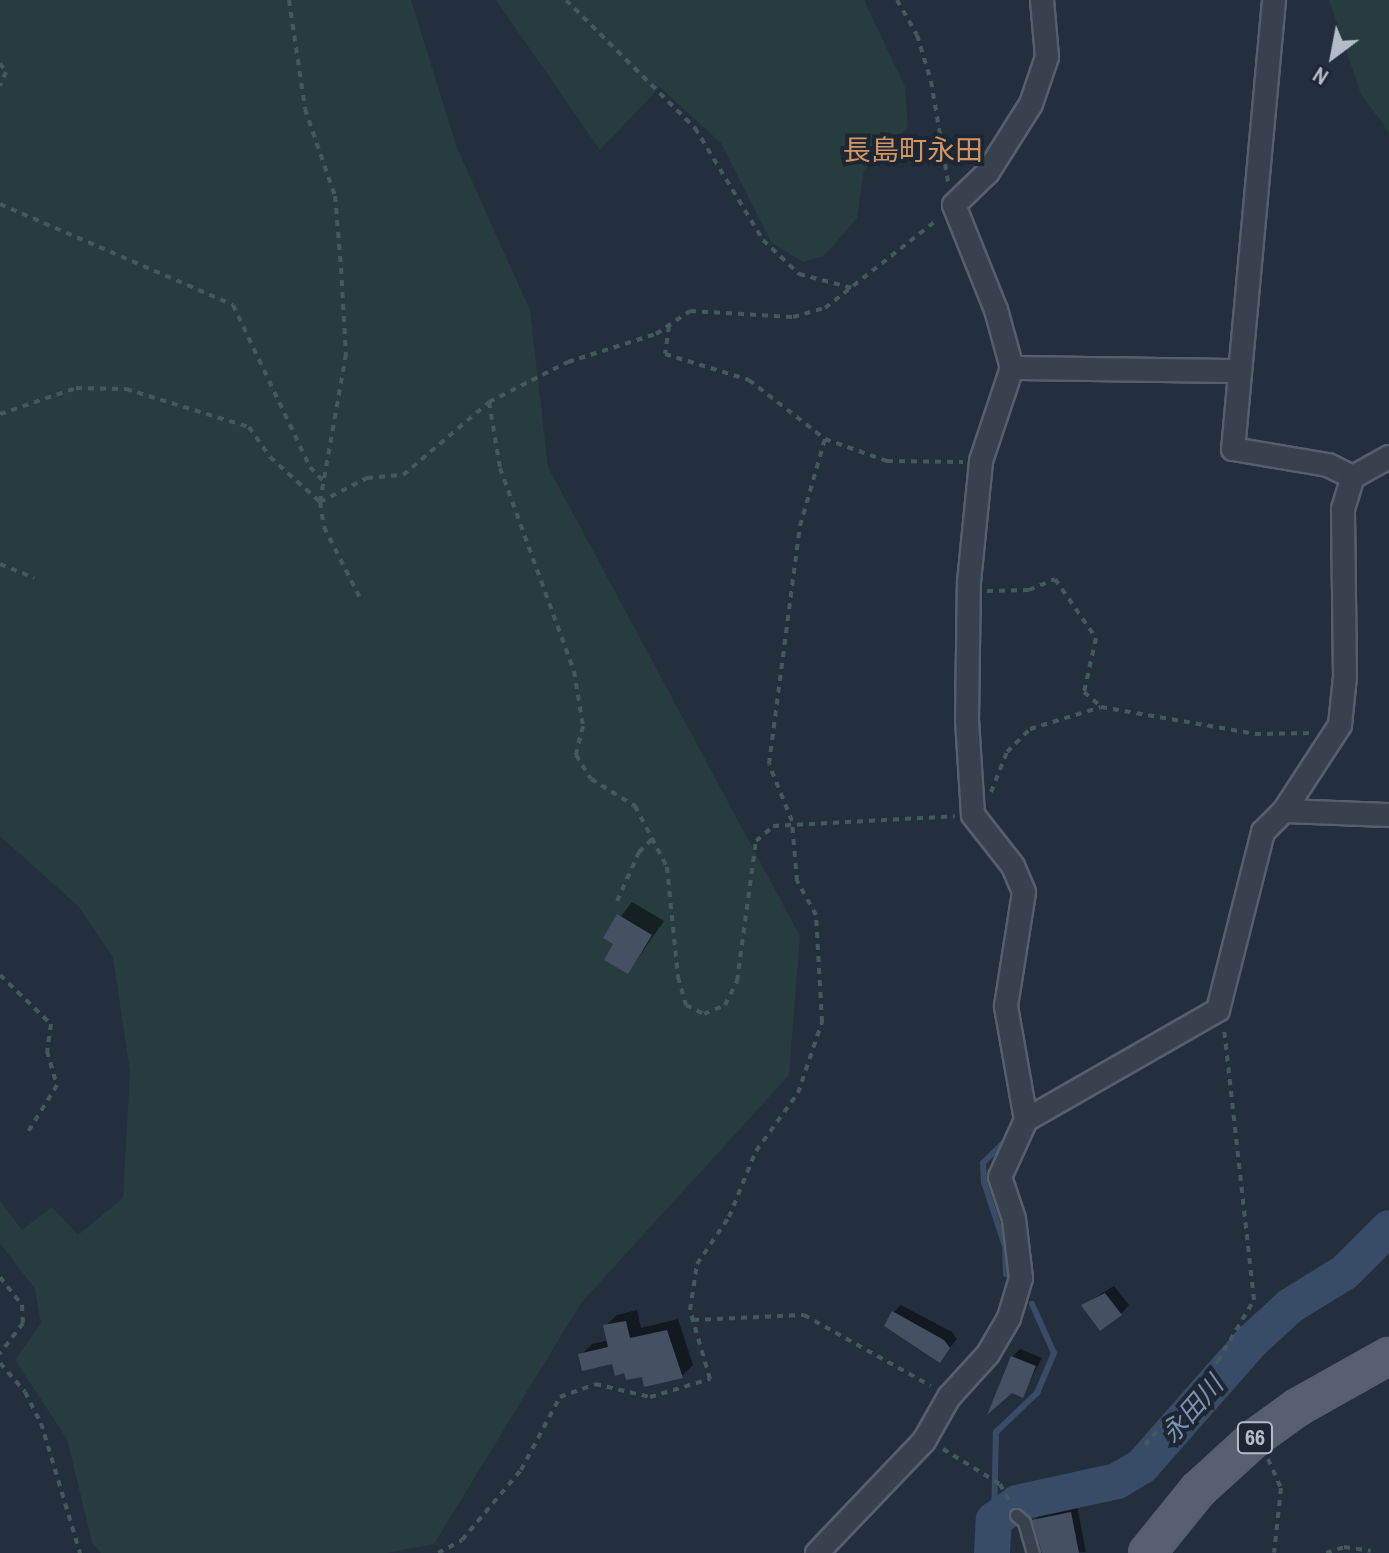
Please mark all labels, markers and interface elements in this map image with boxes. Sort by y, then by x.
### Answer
north arrow [1293,16,1373,96]
text: N [1307,60,1334,93]
district label: 長島町永田 [843,133,983,167]
water label: 永田川 [1155,1369,1229,1449]
road number: 66 [1235,1420,1275,1456]

